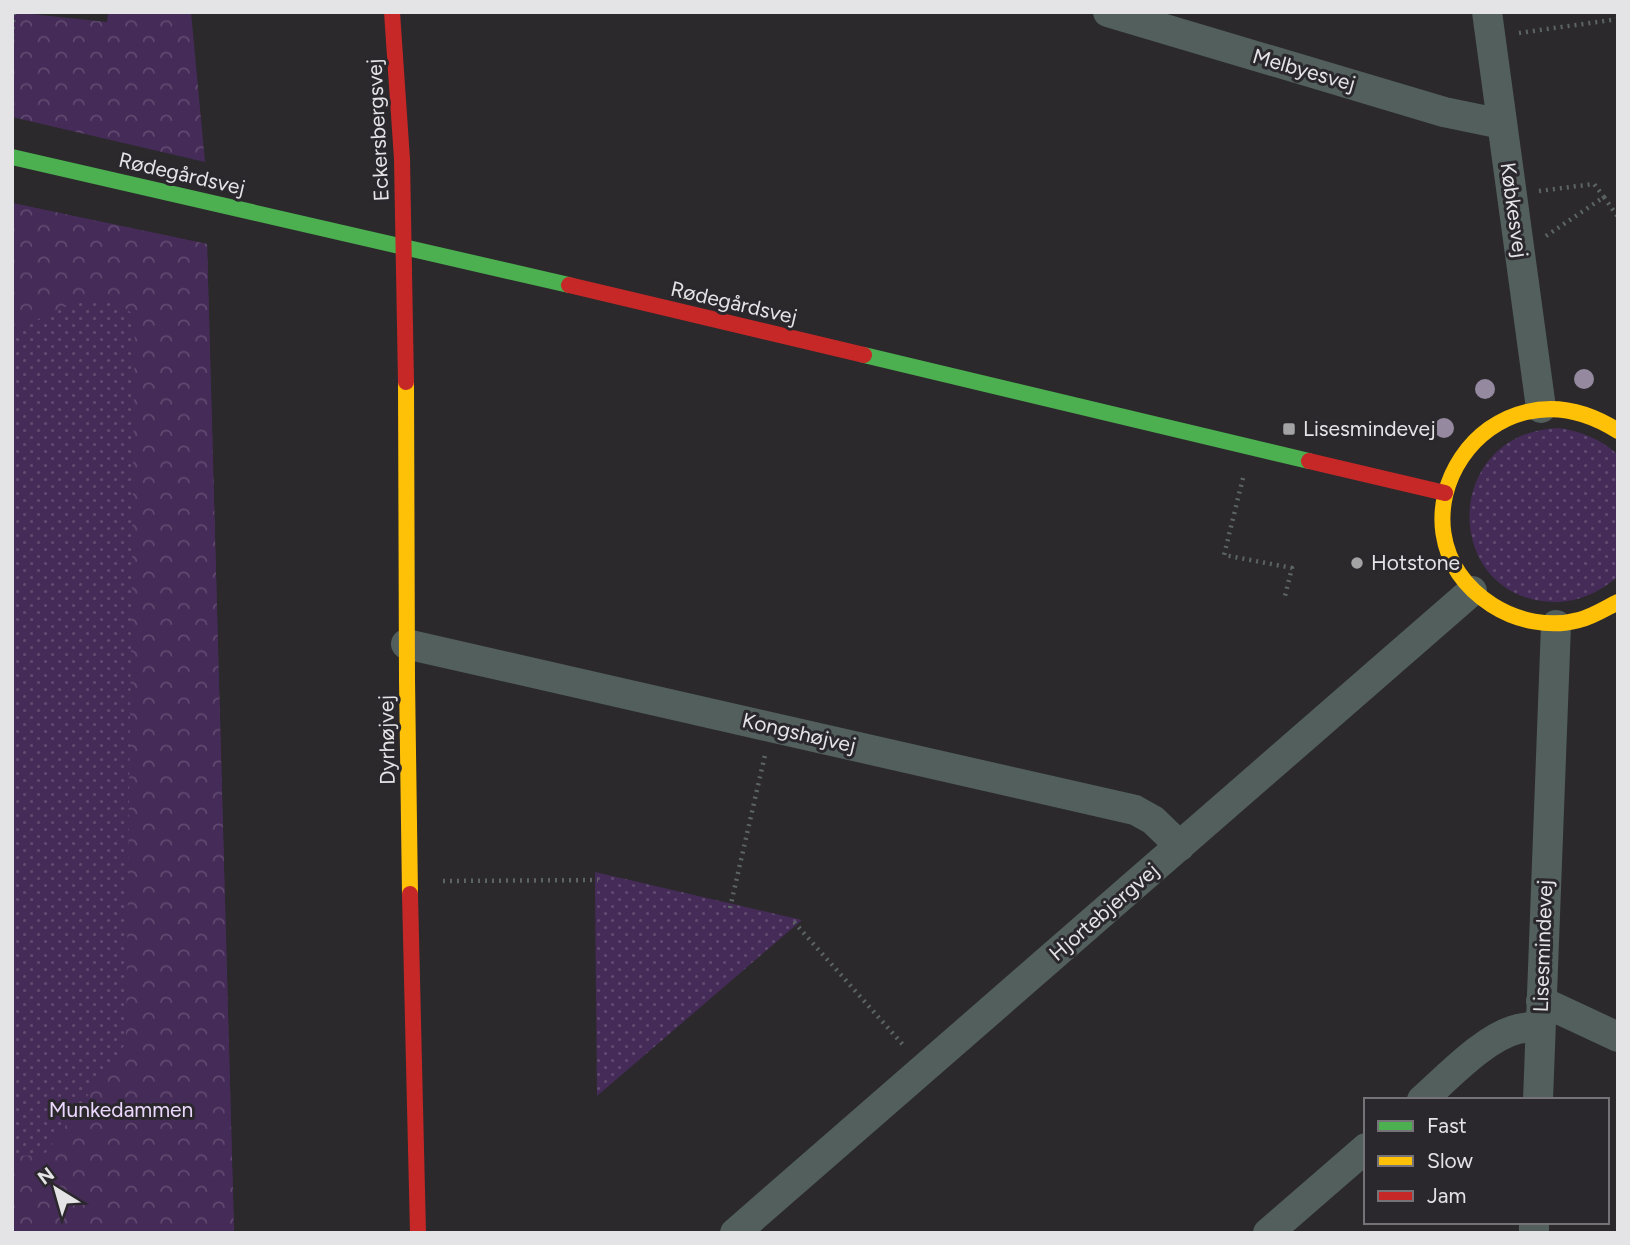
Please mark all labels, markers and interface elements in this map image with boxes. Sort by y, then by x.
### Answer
street label: Melbyesvej [1250,43,1358,96]
street label: Eckersbergsvej [361,58,394,202]
street label: Rødegårdsvej [116,147,248,200]
street label: Købkesvej [1495,161,1534,259]
street label: Rødegårdsvej [668,276,800,329]
place label: Lisesmindevej [1303,416,1436,441]
marker: Lisesmindevej [1281,421,1297,437]
place label: Hotstone [1371,550,1460,575]
marker: Hotstone [1349,555,1365,571]
street label: Dyrhøjvej [373,695,400,785]
street label: Kongshøjvej [740,707,858,758]
street label: Hjortebjergvej [1044,857,1163,966]
street label: Lisesmindevej [1528,879,1557,1013]
park label: Munkedammen [49,1097,193,1122]
legend [1364,1098,1609,1224]
text: Fast [1427,1113,1467,1138]
text: Slow [1427,1148,1473,1173]
north arrow [21,1154,91,1224]
text: N [33,1162,59,1189]
text: Jam [1427,1183,1466,1208]

